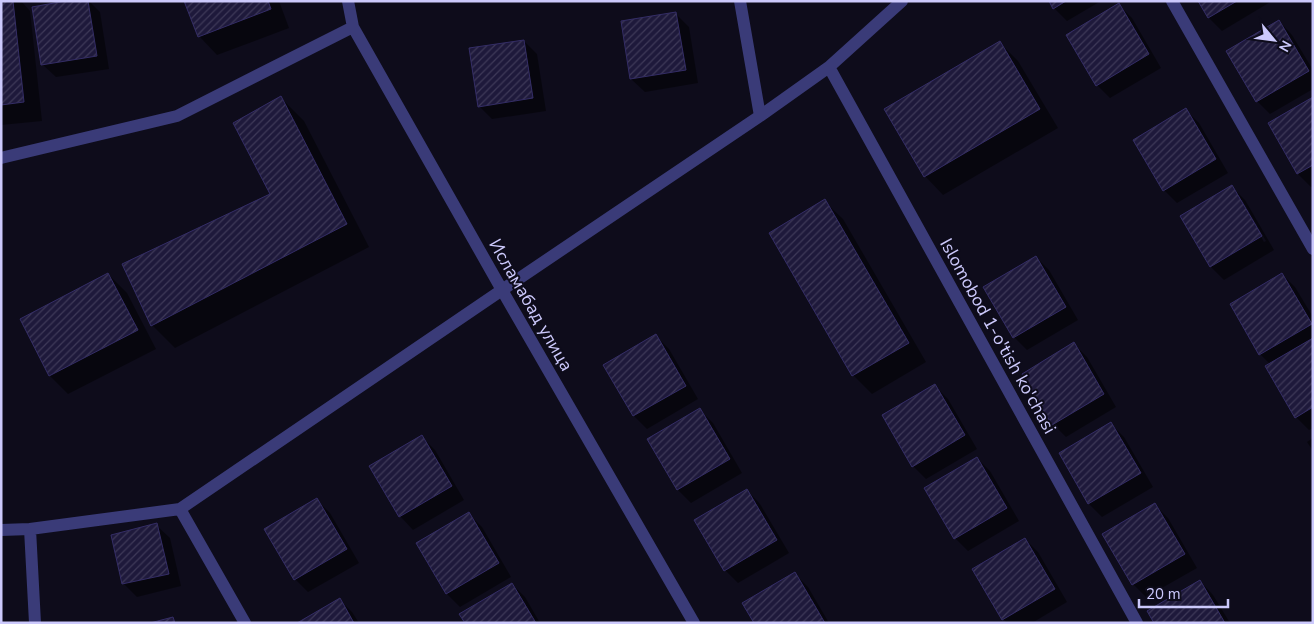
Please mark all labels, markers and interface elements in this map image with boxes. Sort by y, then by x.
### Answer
north arrow [1249,15,1299,65]
text: N [1274,37,1296,55]
street label: Islomobod 1-o'tish ko'chasi [934,234,1062,438]
street label: Исламабад улица [483,235,579,375]
scale bar [1139,576,1228,608]
text: 20 m [1146,584,1181,604]

